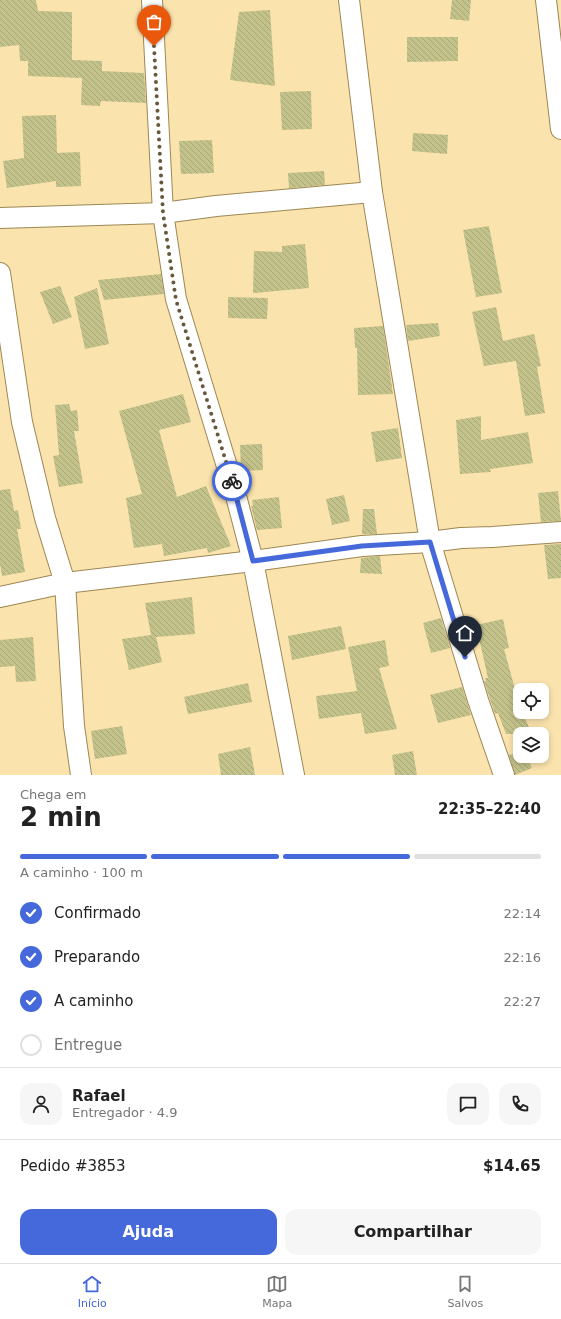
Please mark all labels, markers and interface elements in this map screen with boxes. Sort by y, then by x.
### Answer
pin [137,5,171,46]
icon: bag [143,11,165,33]
courier [212,461,252,501]
icon: bike [221,470,243,492]
pin [448,616,482,657]
icon: home [454,622,476,644]
map controls [513,683,549,763]
button: locate [513,683,549,719]
button: layers [513,727,549,763]
text: Chega em [20,787,86,802]
text: 22:35–22:40 [438,800,541,818]
text: 2 min [20,802,102,832]
text: A caminho · 100 m [20,865,143,880]
icon: check [20,902,42,924]
text: Confirmado [54,904,141,922]
text: 22:14 [504,906,541,921]
icon: check [20,946,42,968]
text: Preparando [54,948,140,966]
text: 22:16 [504,950,541,965]
icon: check [20,990,42,1012]
text: A caminho [54,992,133,1010]
text: 22:27 [504,994,541,1009]
text: Entregue [54,1036,122,1054]
button: person [20,1083,62,1125]
button: chat [447,1083,489,1125]
button: phone [499,1083,541,1125]
text: Rafael [72,1087,126,1105]
text: Entregador · 4.9 [72,1105,177,1120]
text: Pedido #3853 [20,1157,126,1175]
text: $14.65 [483,1157,541,1175]
button: Ajuda [20,1209,277,1255]
button: Compartilhar [285,1209,541,1255]
tab: Início [78,1273,107,1310]
tab: Mapa [262,1273,292,1310]
tab: Salvos [448,1273,483,1310]

